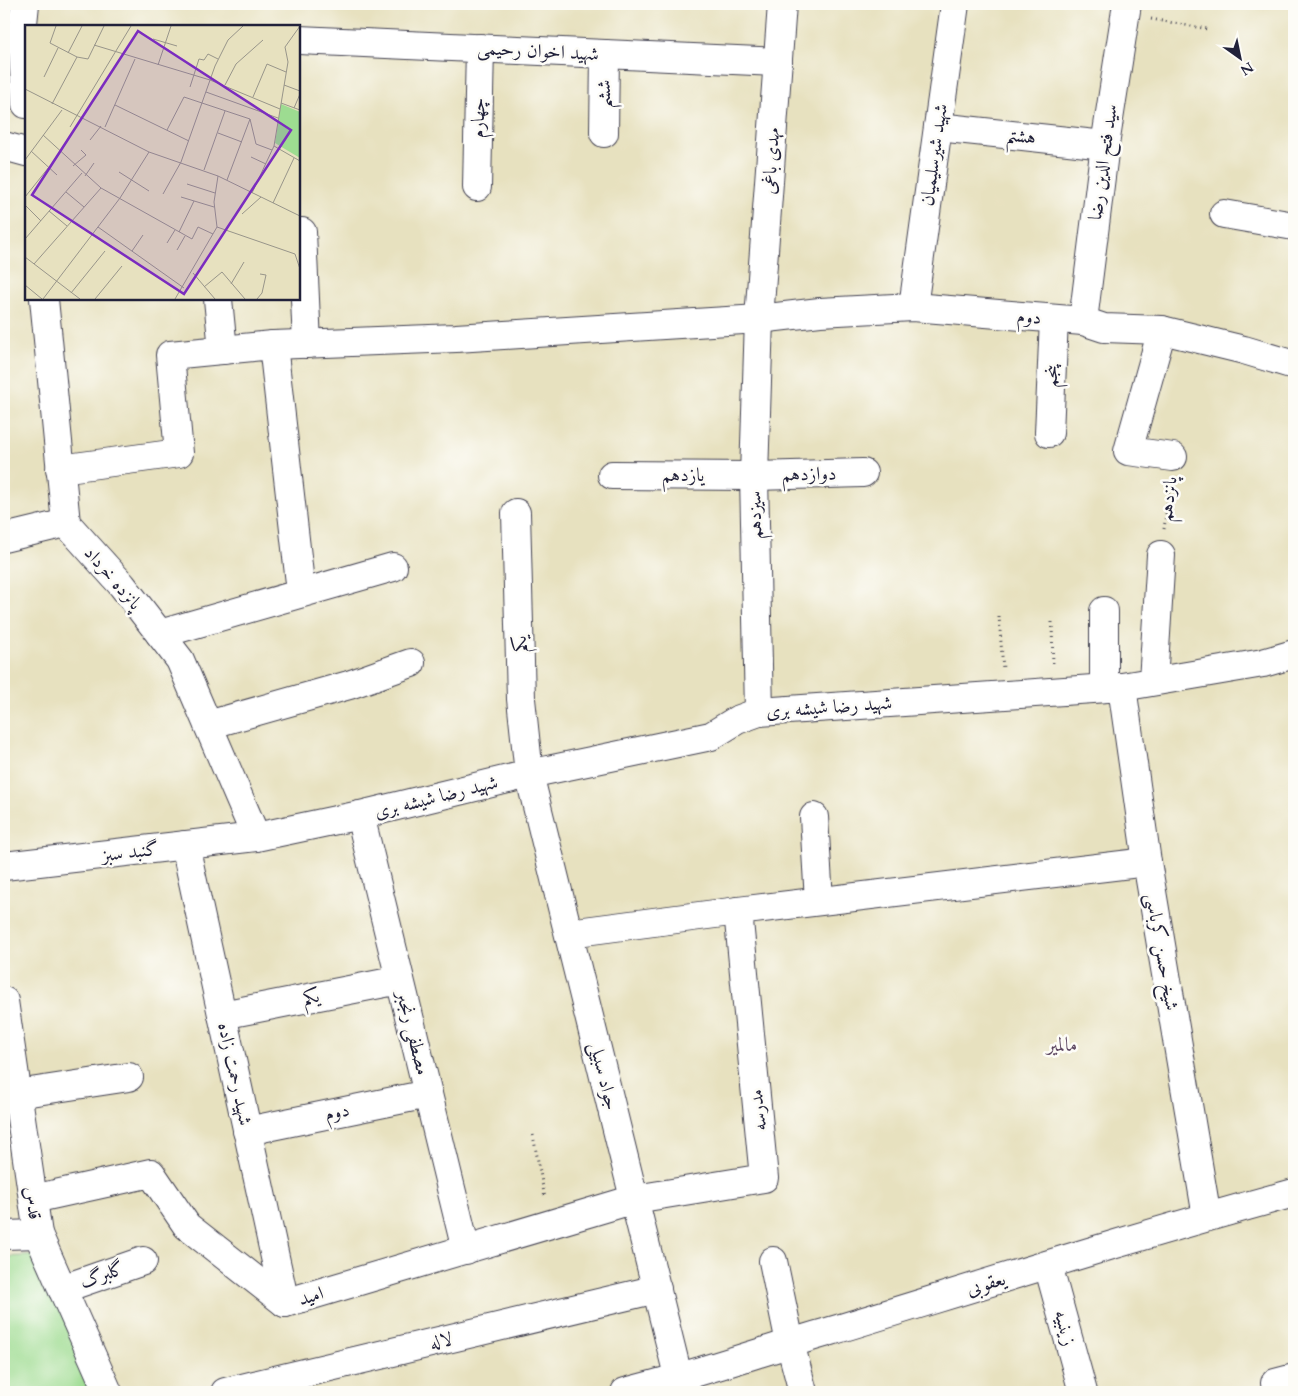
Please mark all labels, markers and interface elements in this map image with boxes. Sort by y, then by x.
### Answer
inset map [25,25,300,300]
north arrow [1216,32,1266,82]
street label: شهید اخوان رحیمی [477,35,599,67]
text: N [1237,57,1257,80]
street label: ششم [591,79,623,109]
street label: چهارم [465,98,494,138]
street label: شهید شیرسلیمیان [914,102,954,208]
street label: سید فتح الدین رضا [1082,102,1128,222]
street label: هشتم [1004,122,1037,156]
street label: مهدی باغی [756,127,786,195]
street label: دوم [1015,303,1042,334]
street label: پنجم [1037,362,1070,388]
street label: دوازدهم [781,461,837,492]
street label: یازدهم [662,462,706,493]
street label: پانزدهم [1152,474,1189,524]
street label: سیزدهم [742,491,773,539]
street label: پانزده خرداد [78,540,149,617]
street label: یکم [507,634,537,653]
street label: شهید رضا شیشه بری [765,690,893,724]
street label: شهید رضا شیشه بری [372,769,500,825]
street label: گنبد سبز [98,836,160,869]
street label: شیخ حسن کرباسی [1135,891,1185,1013]
street label: یکم [300,982,324,1015]
street label: مصطفی رنجبر [390,986,436,1078]
street label: شهید رحمت زاده [211,1020,259,1128]
district label: مالمیر [1045,1031,1077,1058]
street label: جواد سبیلی [582,1039,625,1113]
street label: مدرسه [743,1088,773,1132]
street label: دوم [322,1097,352,1130]
street label: قدس [18,1185,48,1221]
street label: گلبرگ [76,1255,128,1295]
street label: یعقوبی [963,1265,1010,1303]
street label: امید [295,1280,327,1312]
street label: زینبیه [1048,1307,1082,1349]
street label: لاله [427,1326,455,1356]

